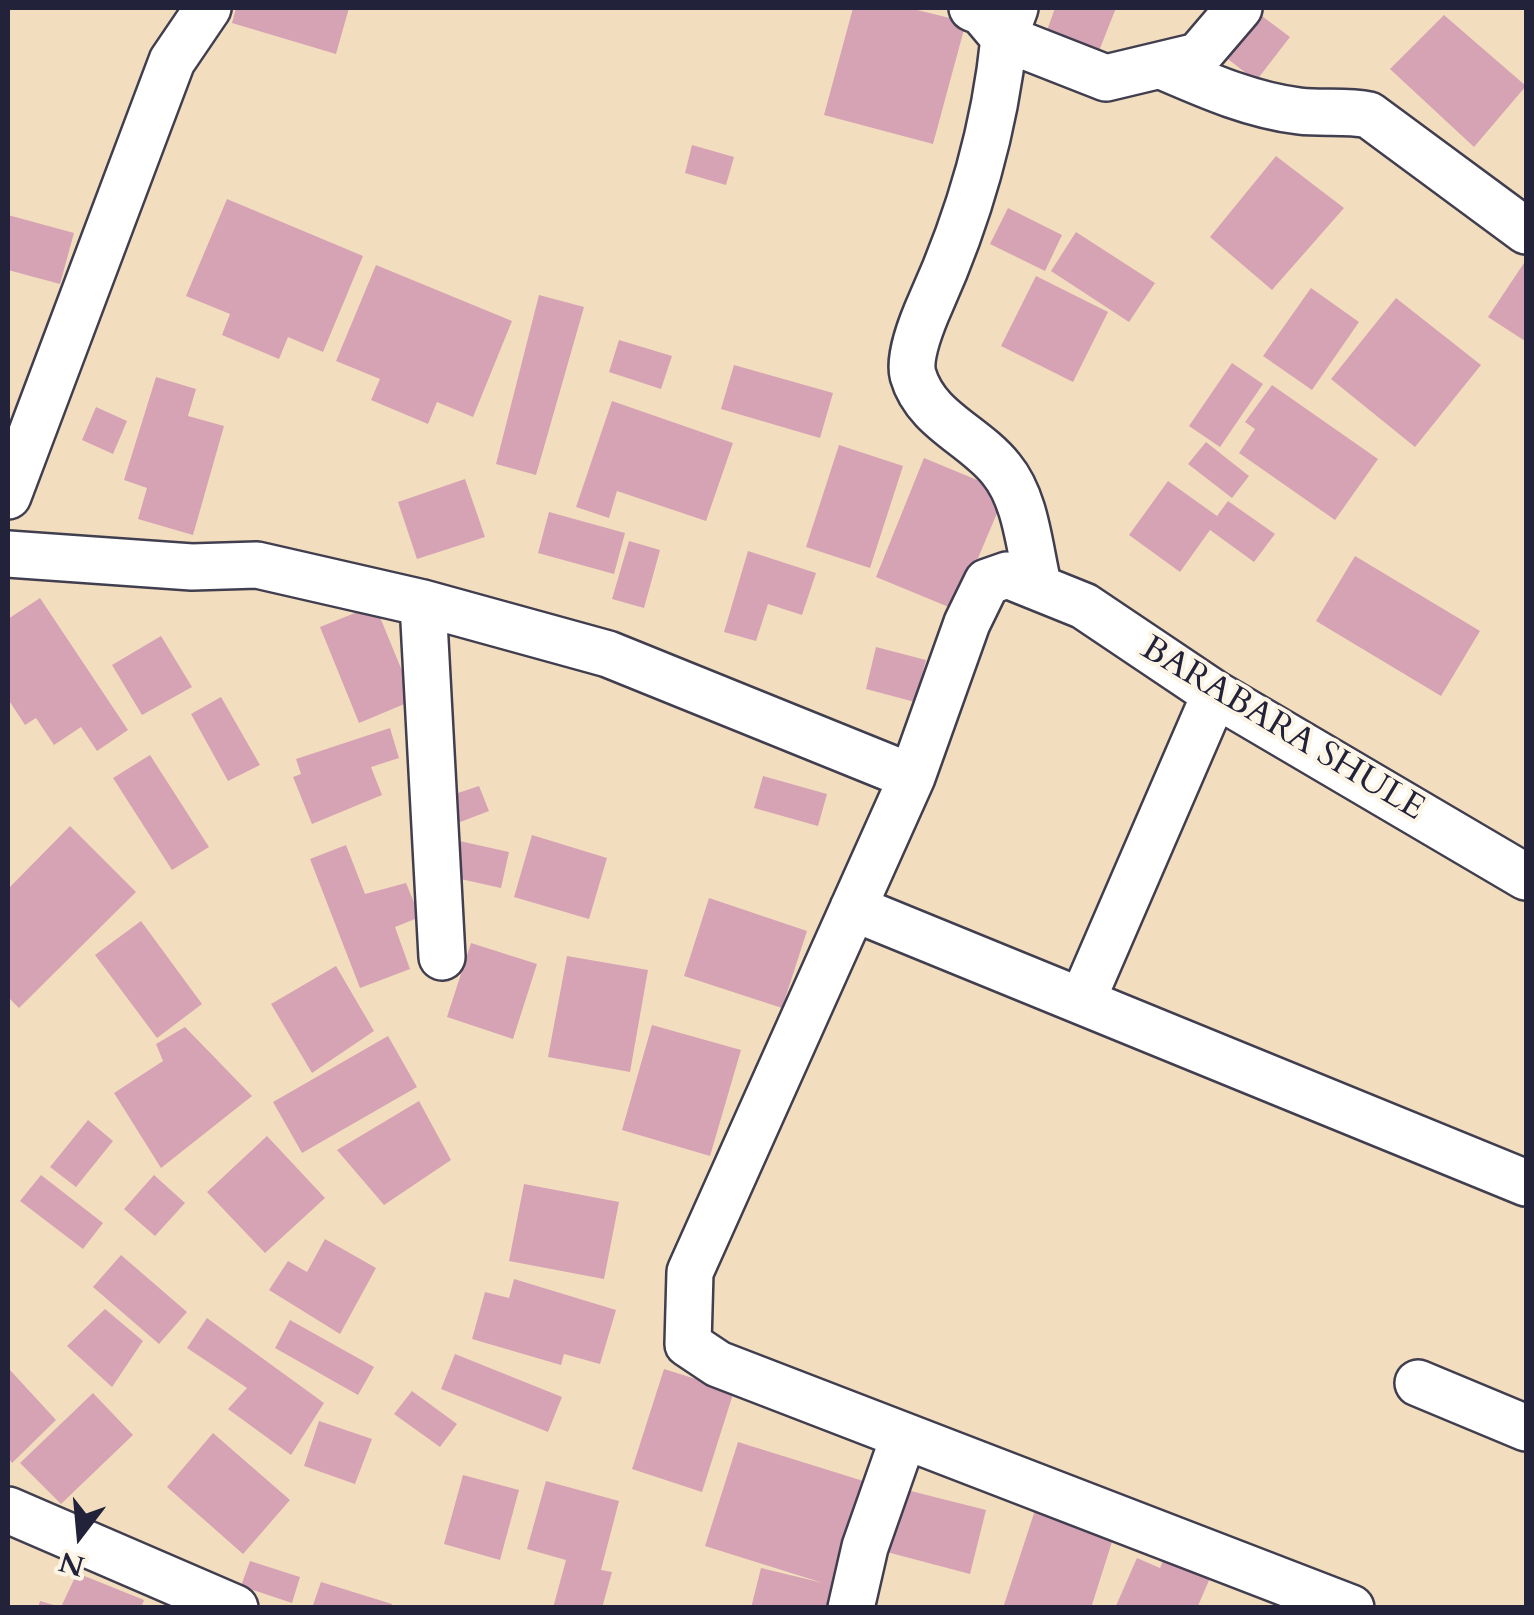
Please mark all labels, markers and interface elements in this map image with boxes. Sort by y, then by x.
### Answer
street label: BARABARA SHULE [1133,629,1431,831]
north arrow [30,1485,130,1585]
text: N [55,1542,89,1585]

